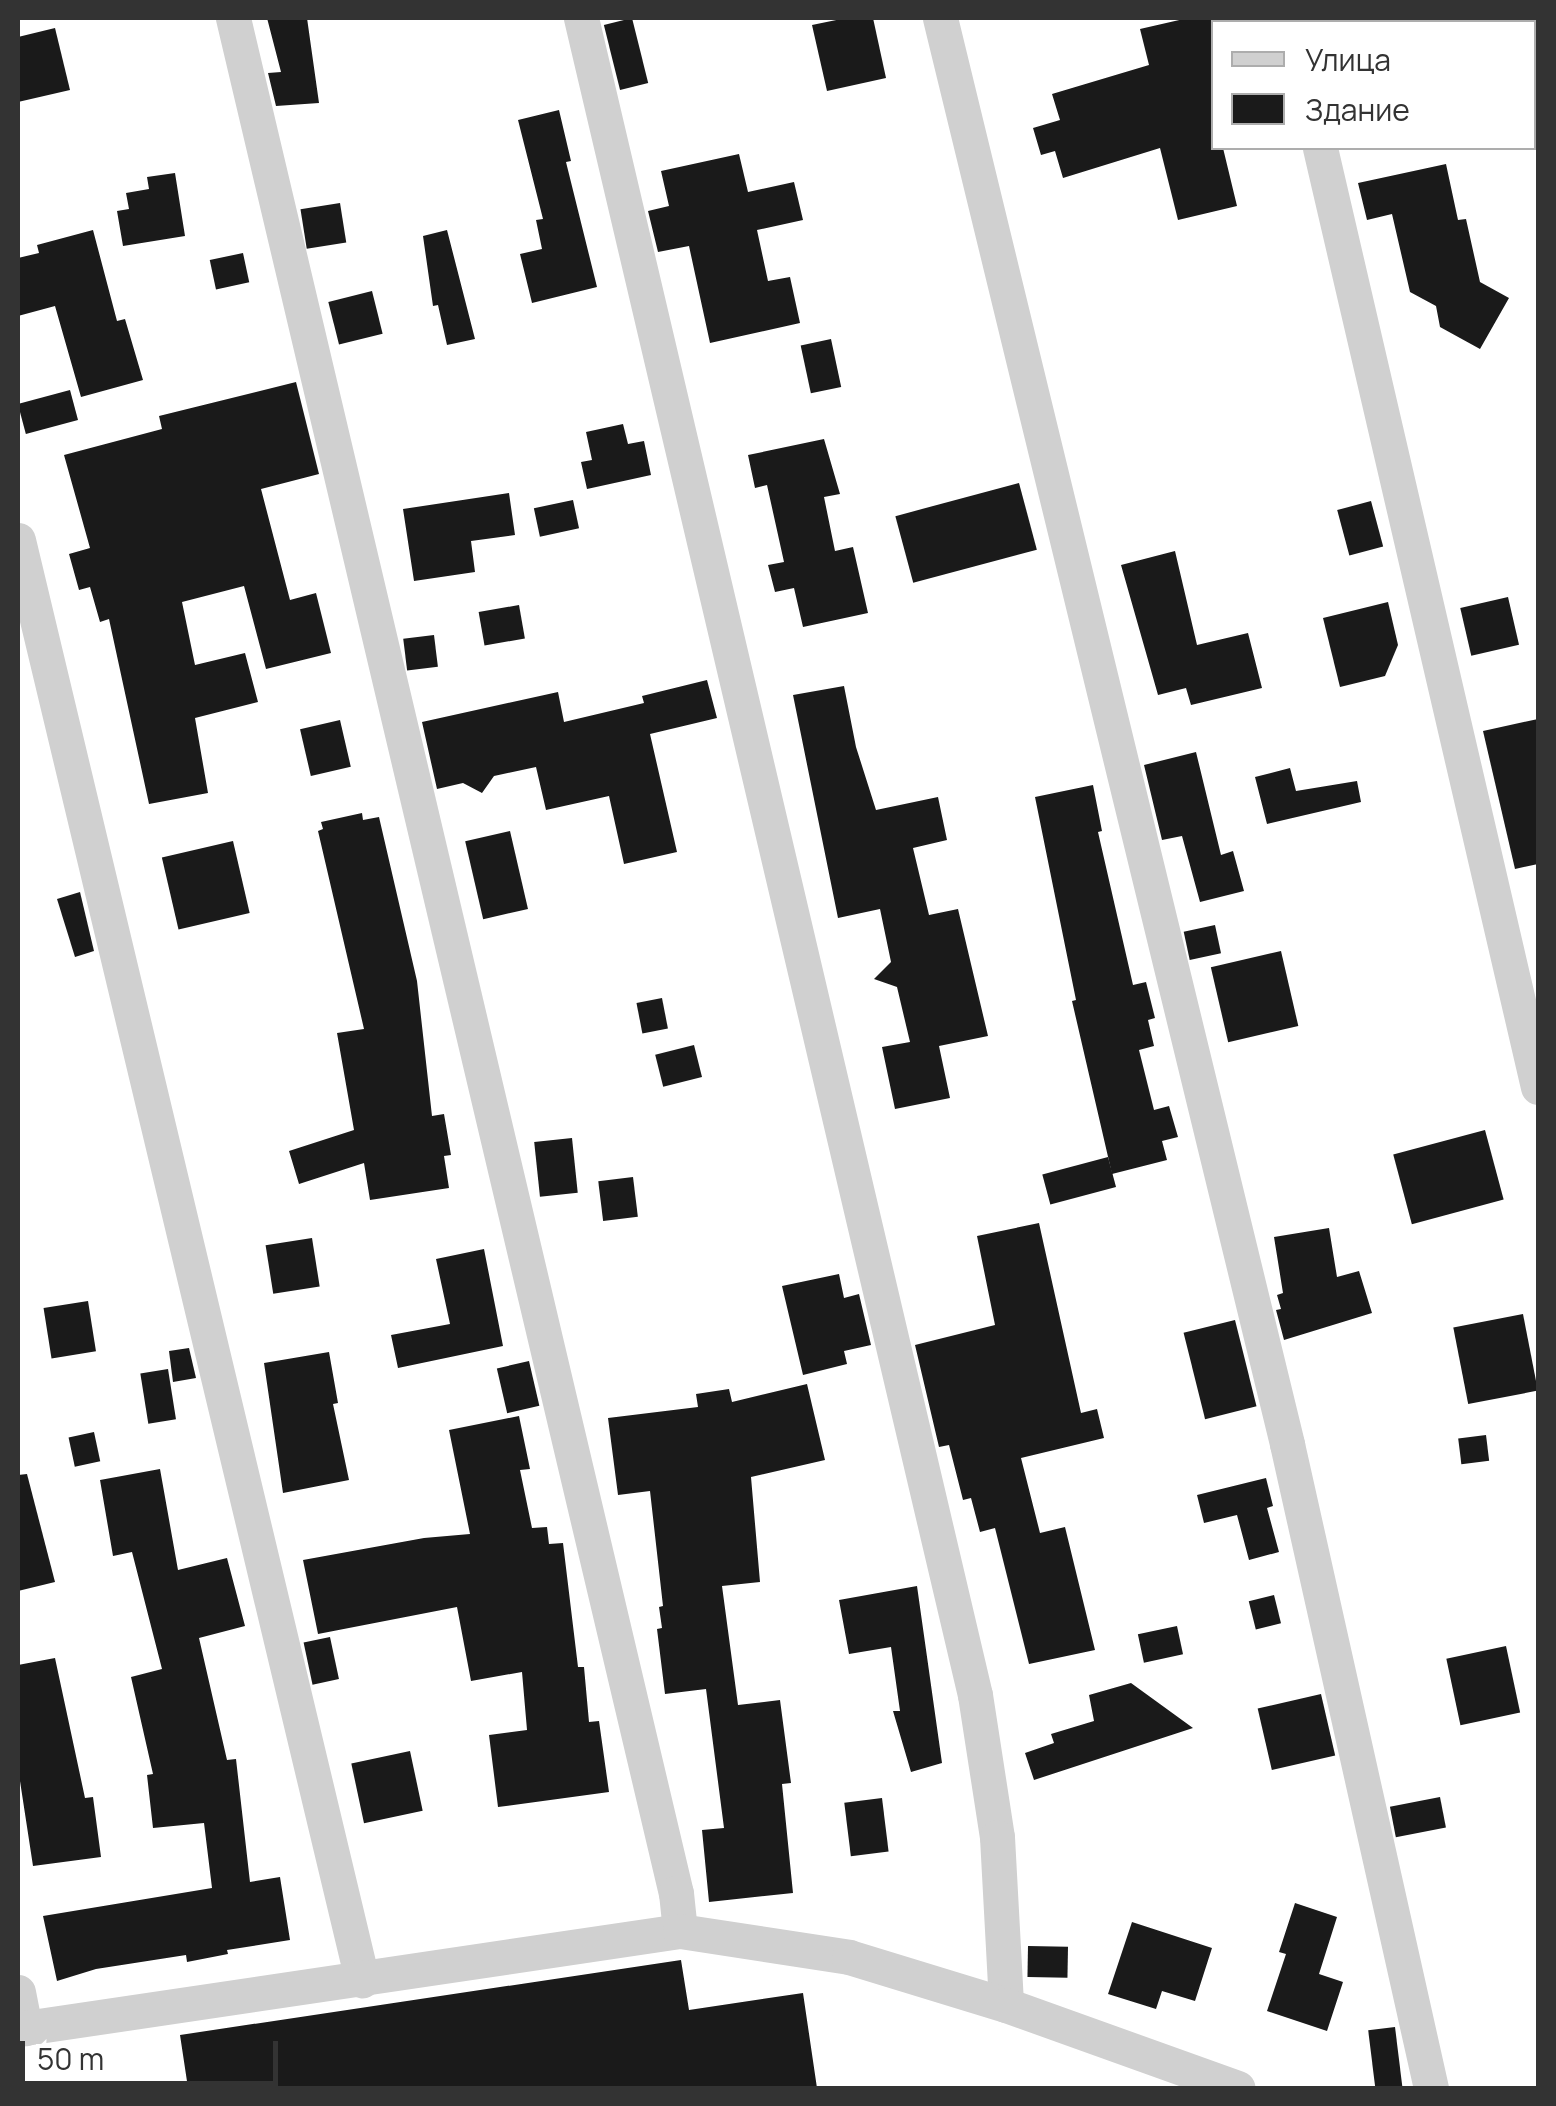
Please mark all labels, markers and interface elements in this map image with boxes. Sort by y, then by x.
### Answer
legend [1211,20,1536,150]
text: Улица [1305,39,1391,80]
text: Здание [1305,89,1410,130]
scale bar [25,2021,282,2083]
text: 50 m [37,2038,104,2079]

